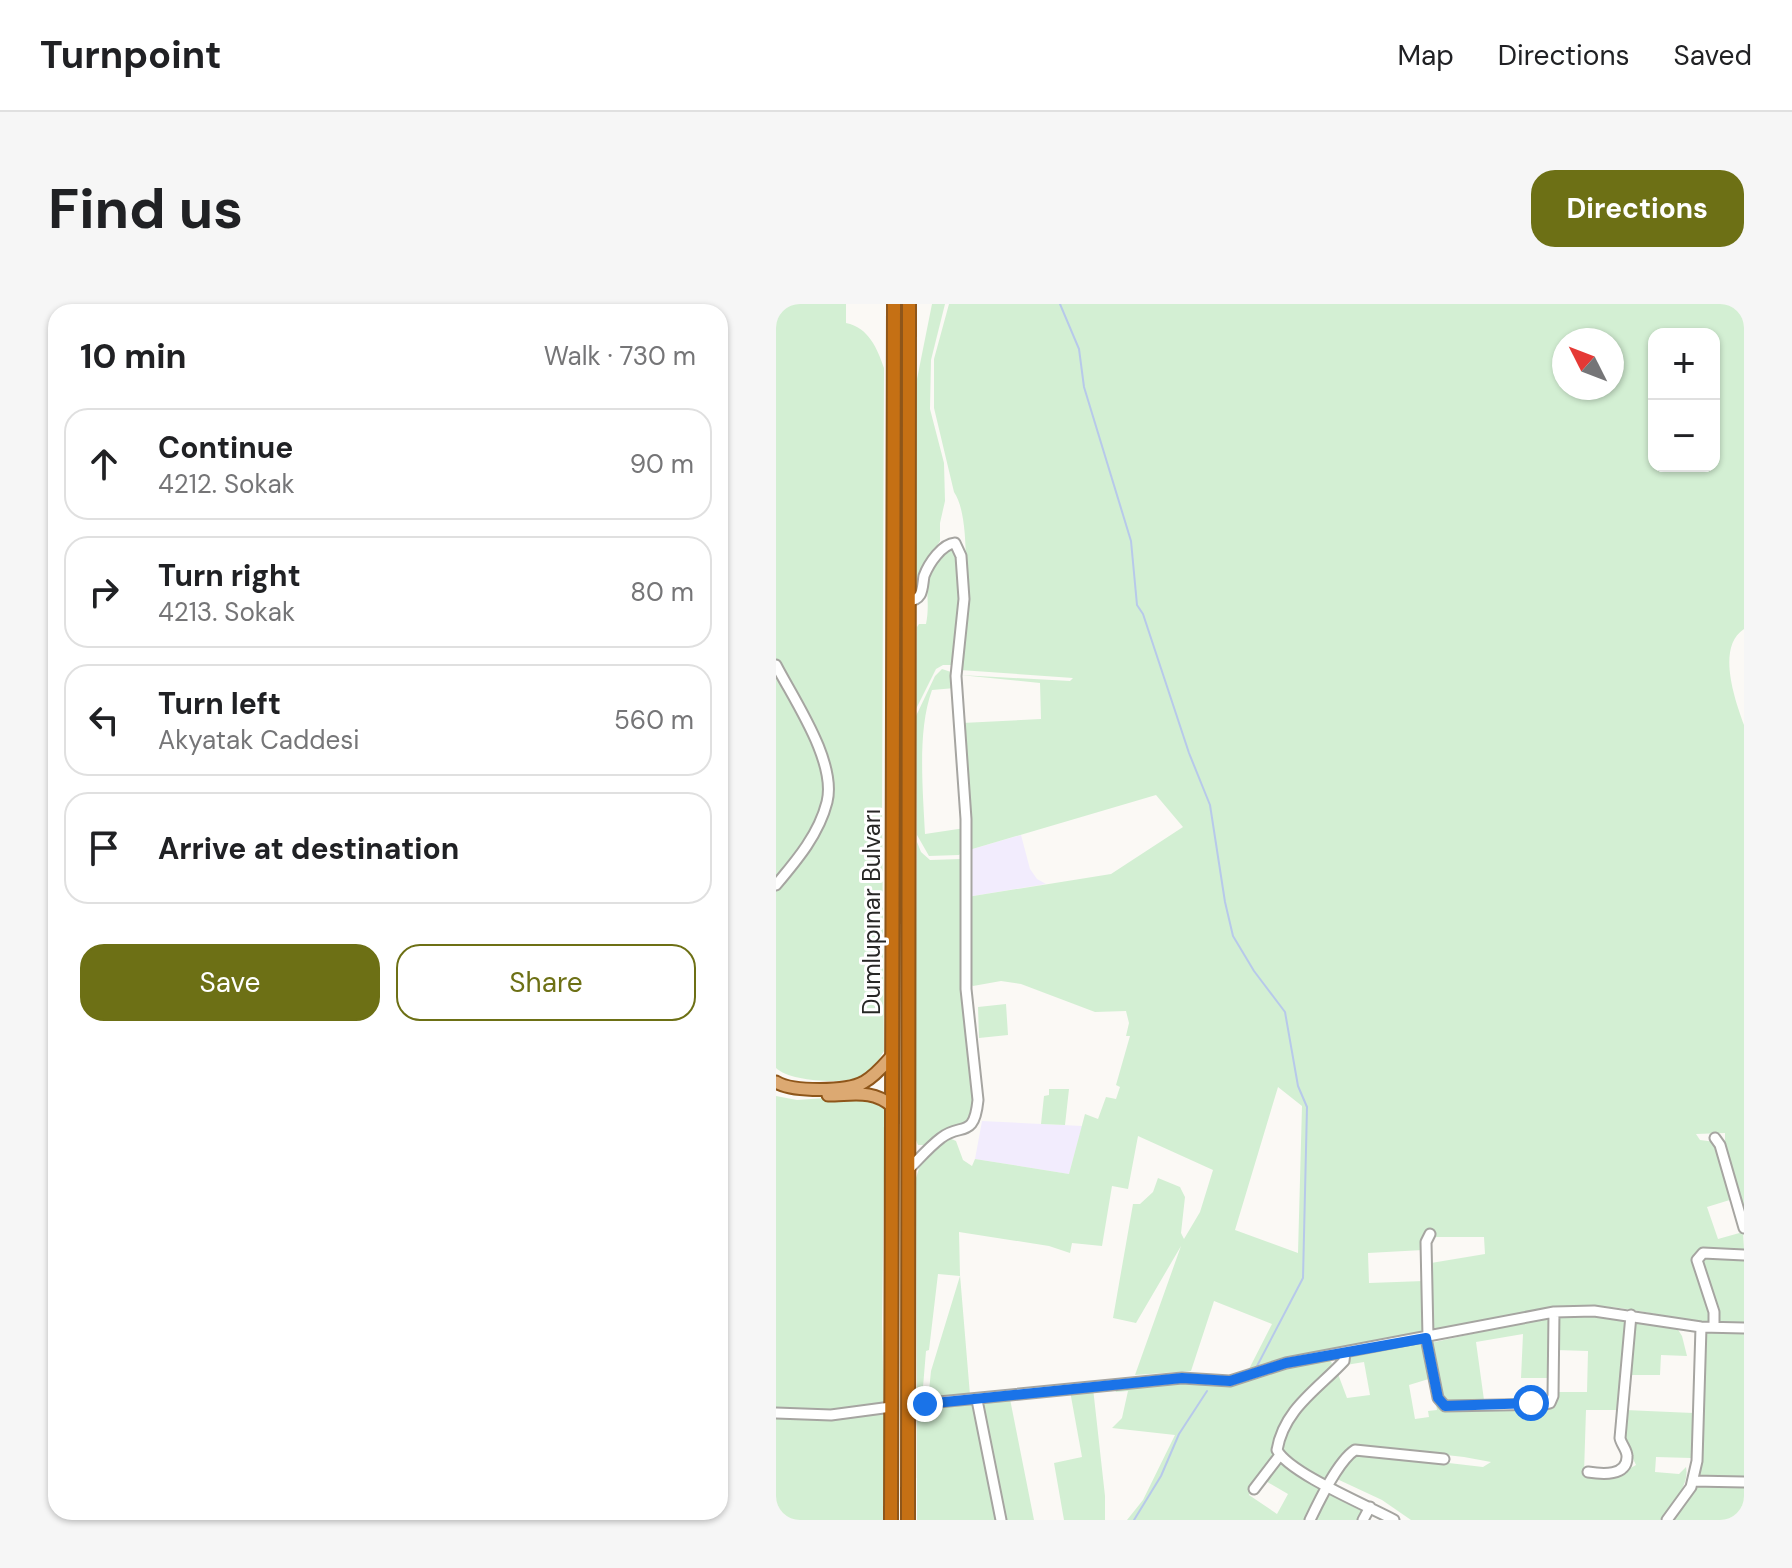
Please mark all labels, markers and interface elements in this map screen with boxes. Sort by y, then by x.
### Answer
text: Turnpoint [40,30,222,80]
text: Map [1397,37,1454,74]
text: Directions [1498,37,1630,74]
text: Saved [1674,37,1752,74]
button: Directions [1531,170,1744,247]
text: Find us [48,172,243,245]
north arrow [1552,328,1624,400]
map controls [1648,328,1720,472]
button: + [1648,328,1720,400]
text: 10 min [80,334,187,379]
text: Walk · 730 m [544,339,696,373]
button: − [1648,400,1720,472]
text: Continue [158,428,293,467]
icon: ahead [82,442,126,486]
text: 90 m [630,447,694,481]
text: 4212. Sokak [158,467,295,501]
text: Turn right [158,556,301,595]
icon: right [82,570,126,614]
text: 80 m [630,575,694,609]
text: 4213. Sokak [158,595,295,629]
text: Turn left [158,684,281,723]
icon: left [82,698,126,742]
text: 560 m [614,703,694,737]
text: Akyatak Caddesi [158,723,360,757]
street label: Dumlupınar Bulvarı [856,809,887,1015]
icon: arrive [82,826,126,870]
text: Arrive at destination [158,829,459,868]
button: Save [80,944,380,1021]
button: Share [396,944,696,1021]
route start [1513,1385,1549,1421]
route end [907,1386,943,1422]

